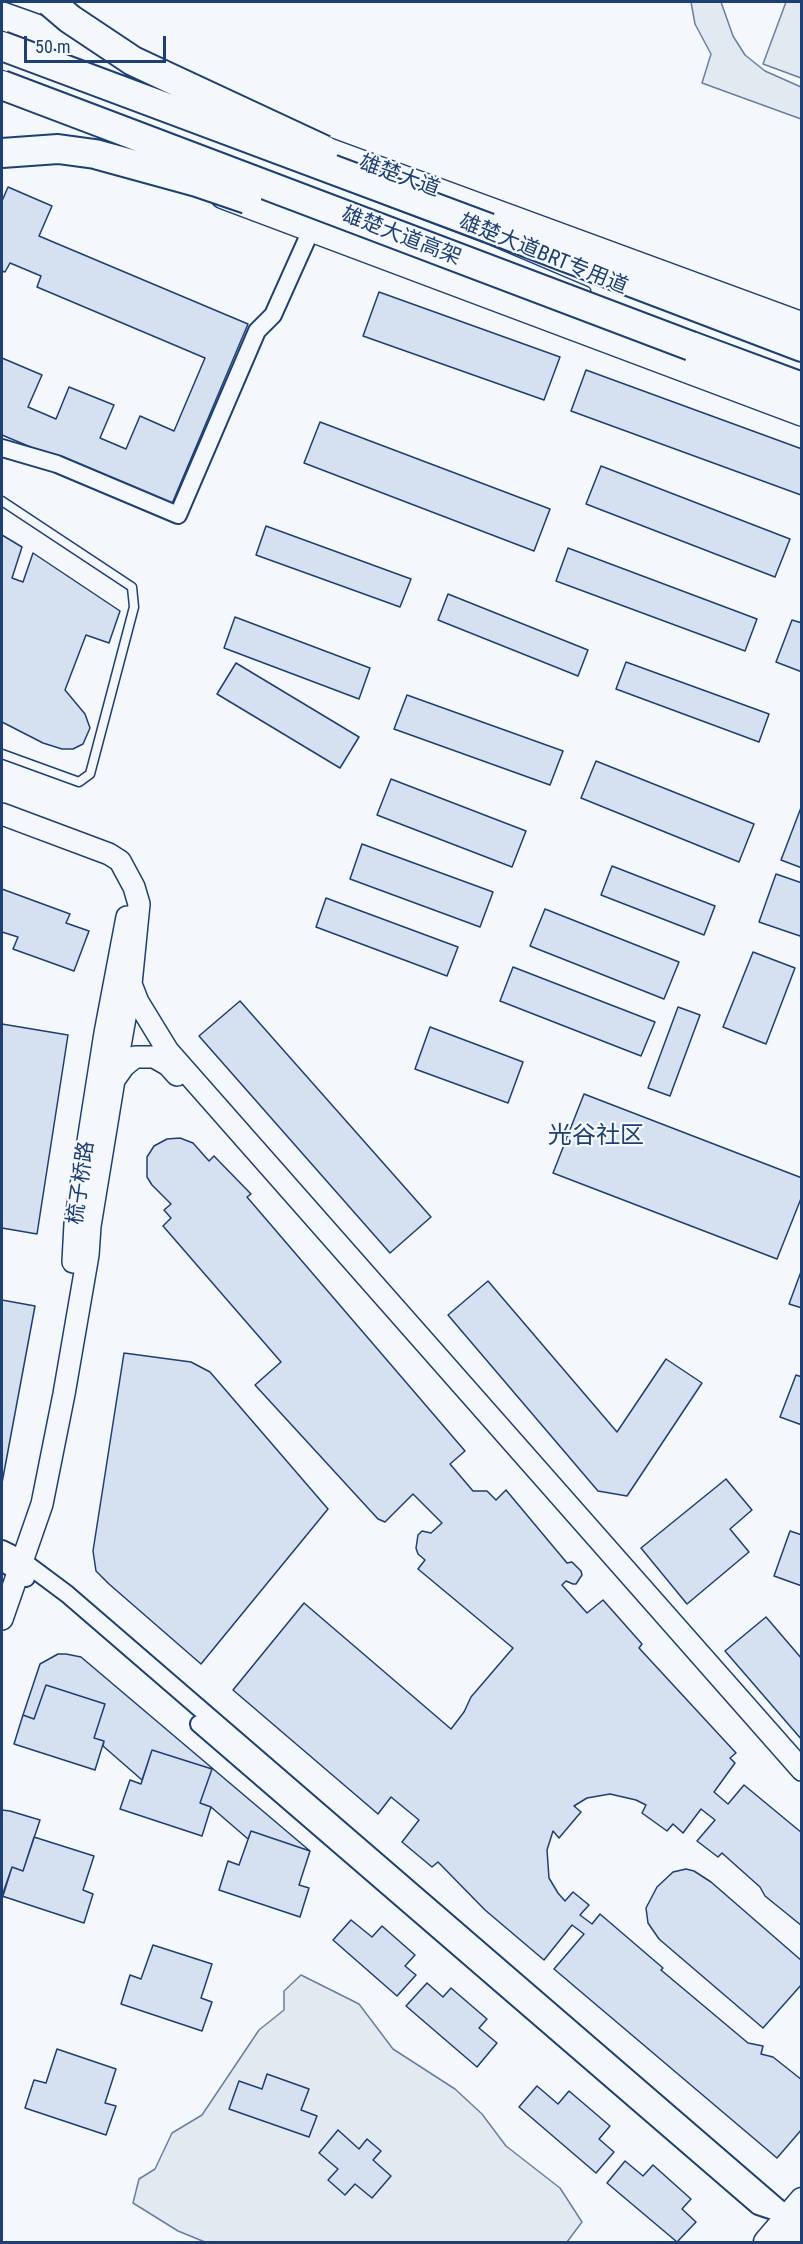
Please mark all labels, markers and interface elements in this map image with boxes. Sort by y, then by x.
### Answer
scale bar [27,24,170,62]
text: 50 m [35,36,70,57]
street label: 雄楚大道 [355,151,443,203]
street label: 雄楚大道高架 [338,203,464,271]
street label: 雄楚大道BRT专用道 [455,210,631,300]
district label: 光谷社区 [548,1123,644,1151]
street label: 梳子桥路 [64,1140,100,1226]

